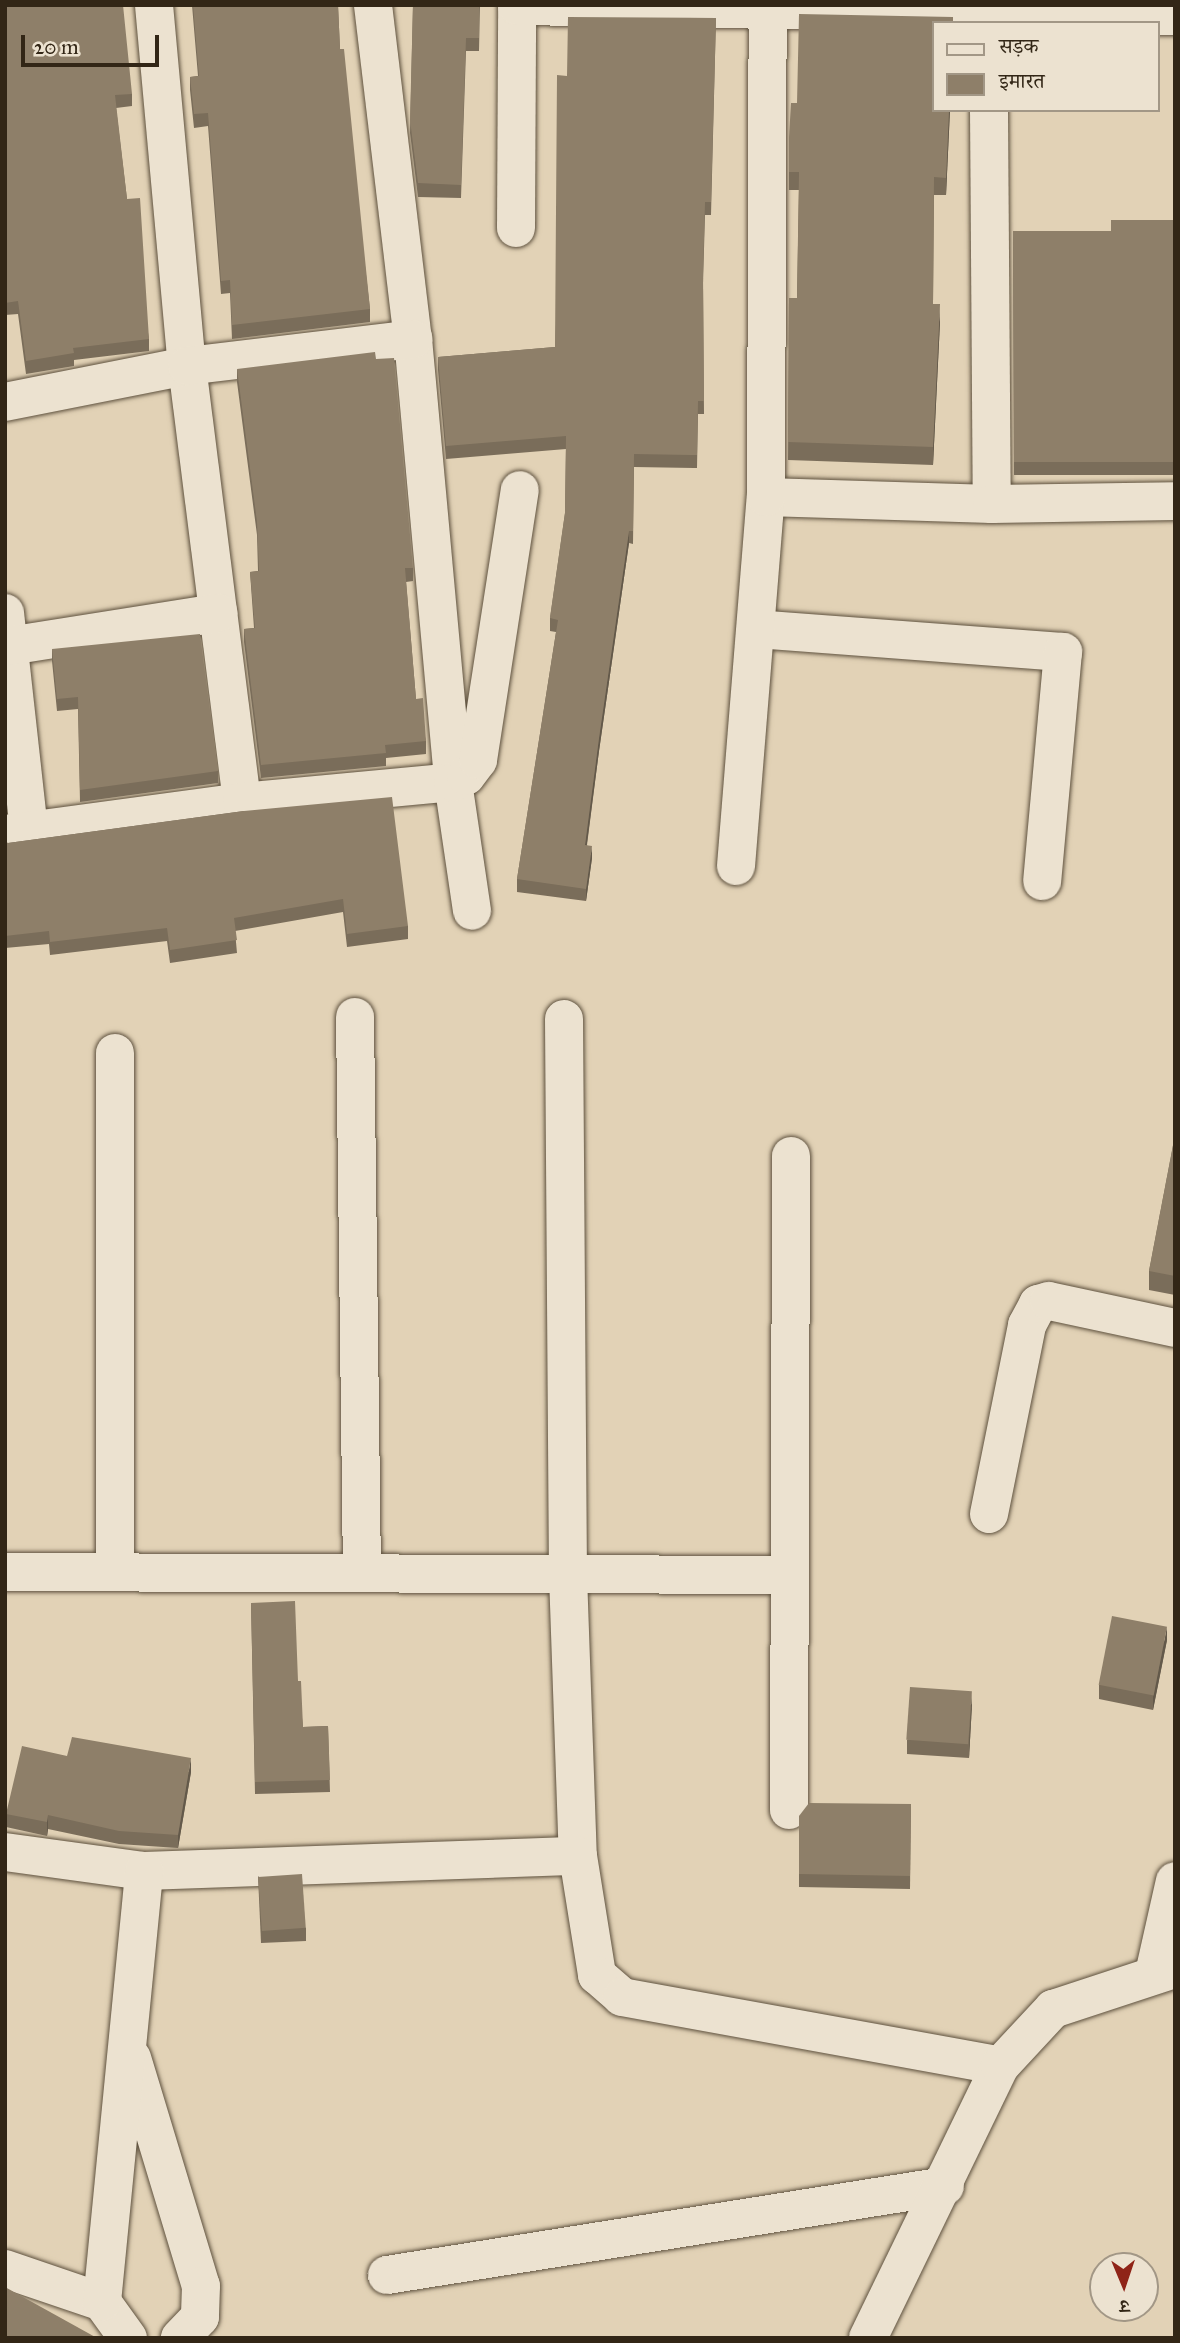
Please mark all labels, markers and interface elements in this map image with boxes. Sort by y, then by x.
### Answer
scale bar [24,21,163,65]
legend [932,21,1159,112]
text: सड़क [999,33,1038,59]
text: 20 m [34,34,79,60]
text: इमारत [999,68,1045,94]
north arrow [1089,2252,1159,2322]
text: उ [1119,2295,1130,2318]

